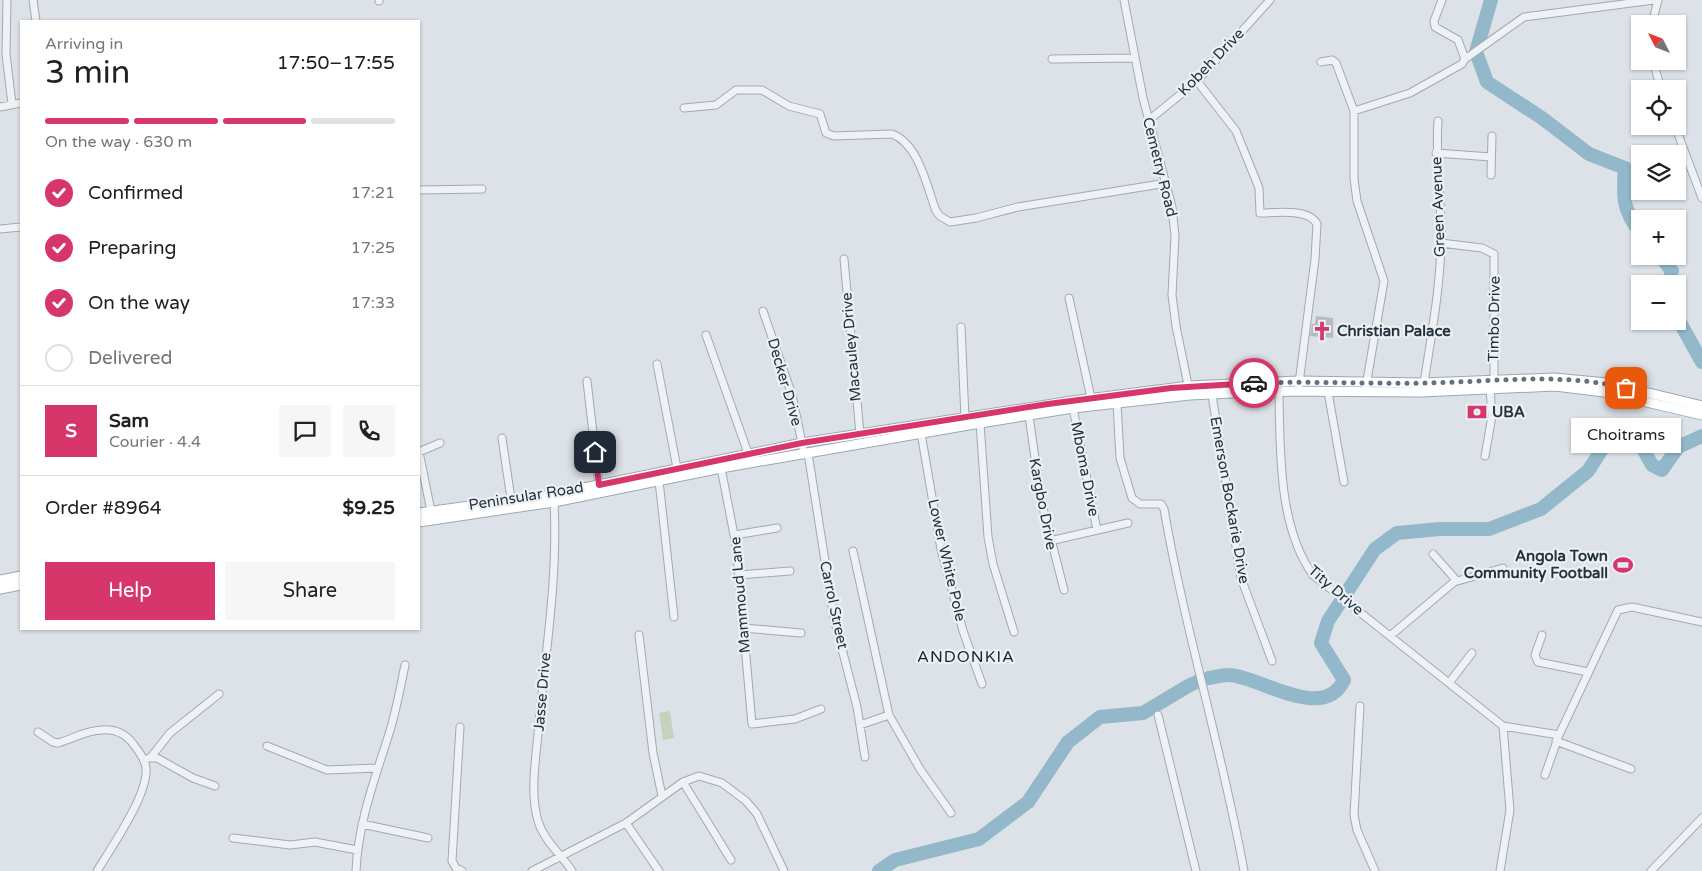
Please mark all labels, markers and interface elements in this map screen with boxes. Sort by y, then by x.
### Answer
north arrow [1631,15,1686,70]
map controls [1631,15,1686,330]
street label: Kobeh Drive [1174,24,1248,100]
text: Arriving in [45,34,123,54]
text: 17:50–17:55 [277,52,395,74]
text: 3 min [45,54,130,92]
button: locate [1631,80,1686,135]
street label: Cemetry Road [1139,115,1181,219]
text: On the way · 630 m [45,132,192,152]
button: layers [1631,145,1686,200]
street label: Green Avenue [1427,156,1449,258]
icon: check [45,179,73,207]
text: Confirmed [88,182,183,204]
text: 17:21 [351,183,395,203]
button: + [1631,210,1686,265]
icon: check [45,234,73,262]
text: Preparing [88,237,177,259]
text: 17:25 [351,238,395,258]
button: − [1631,275,1686,330]
street label: Timbo Drive [1484,276,1504,362]
icon: check [45,289,73,317]
text: On the way [88,292,190,314]
street label: Macauley Drive [837,292,865,402]
text: 17:33 [351,293,395,313]
church icon: Christian Palace [1311,320,1333,342]
place label: Christian Palace [1337,322,1451,340]
street label: Decker Drive [764,336,806,428]
text: Delivered [88,347,173,369]
courier [1229,358,1279,408]
pin [1605,367,1647,409]
icon: car [1240,369,1268,397]
icon: bag [1612,374,1640,402]
bank icon: UBA [1466,401,1488,423]
place label: UBA [1492,403,1525,421]
button: chat [279,405,331,457]
button: phone [343,405,395,457]
text: Sam [109,410,149,432]
street label: Emerson Bockarie Drive [1206,415,1254,585]
callout: Choitrams [1571,418,1681,453]
text: S [65,420,77,442]
street label: Mboma Drive [1067,420,1103,518]
text: Choitrams [1587,425,1665,445]
pin [574,431,616,473]
text: Courier · 4.4 [109,432,201,452]
icon: home [581,438,609,466]
street label: Kargbo Drive [1025,457,1061,551]
street label: Peninsular Road [467,478,585,514]
text: Order #8964 [45,497,162,519]
text: $9.25 [343,497,395,519]
street label: Lower White Pole [924,497,970,623]
street label: Mammoud Lane [726,536,754,654]
place label: Angola Town Community Football [1464,547,1608,583]
sports icon: Angola Town Community Football [1612,554,1634,576]
street label: Carrol Street [816,559,852,651]
street label: Tity Drive [1305,561,1367,619]
button: Help [45,562,215,620]
button: Share [225,562,395,620]
district label: ANDONKIA [917,647,1015,667]
street label: Jasse Drive [530,652,554,732]

